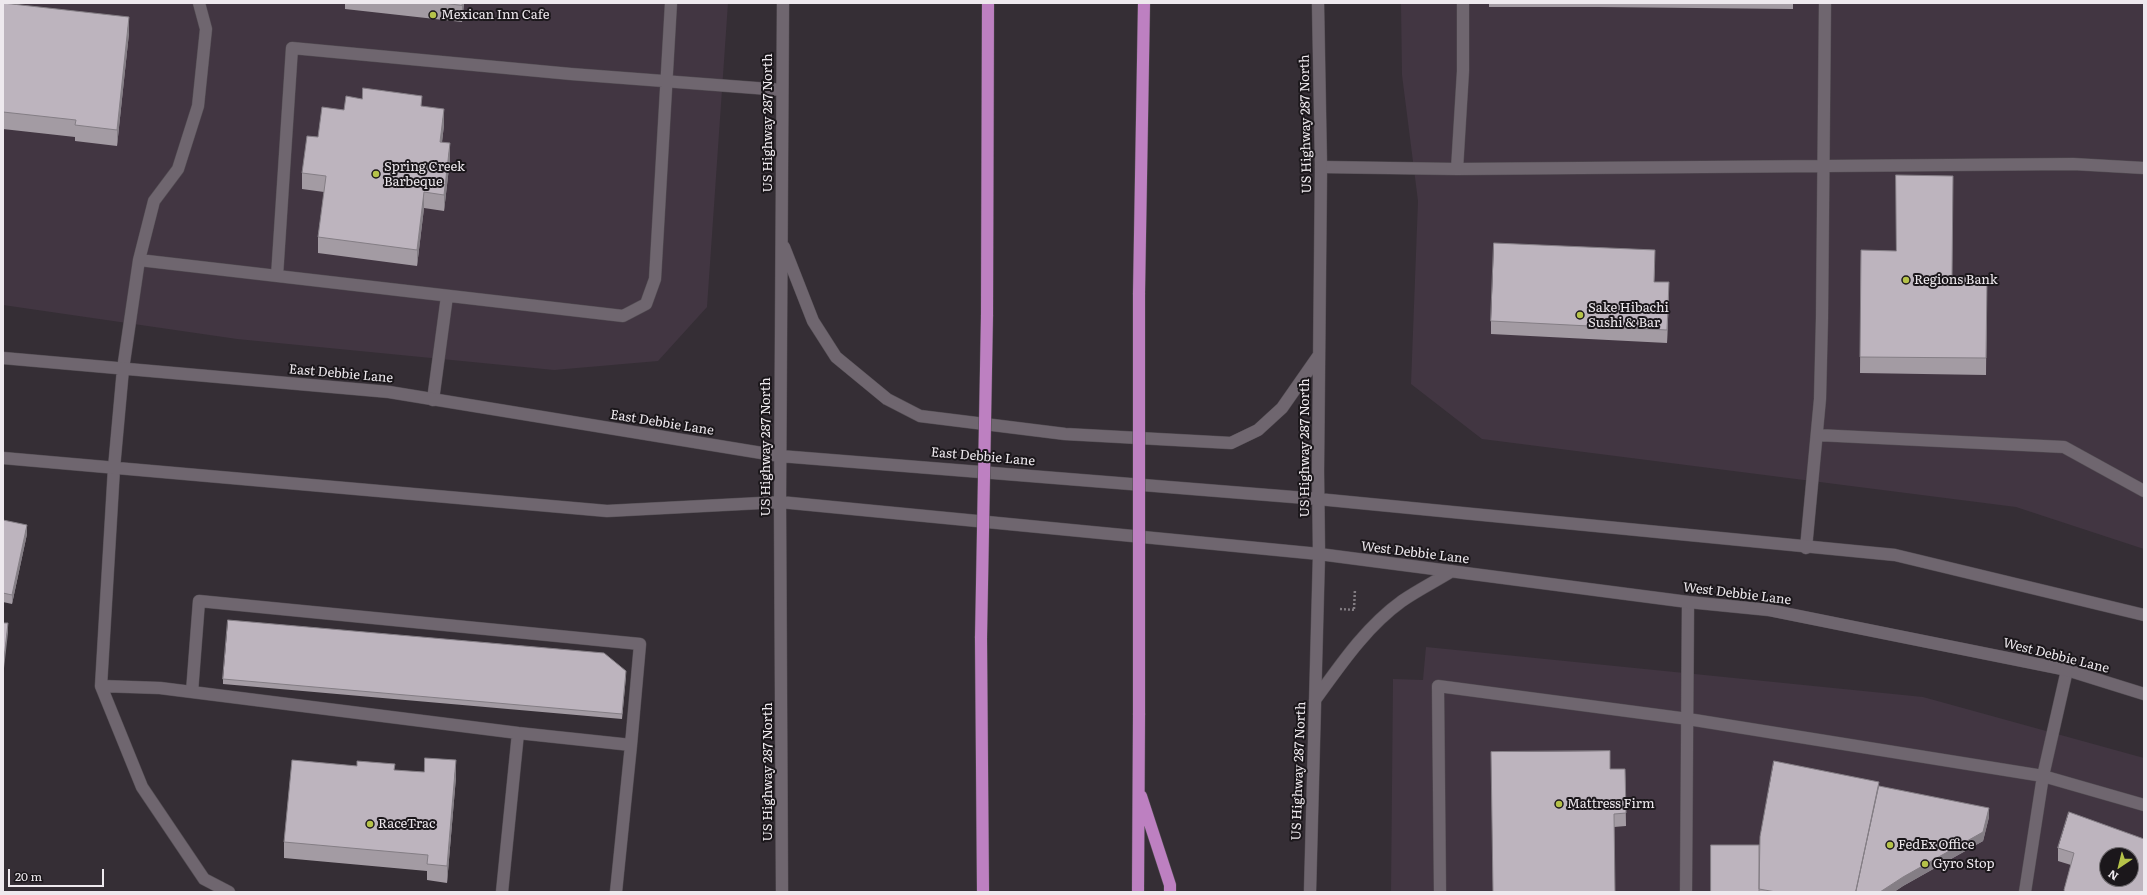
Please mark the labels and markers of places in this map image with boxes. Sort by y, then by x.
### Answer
place label: Mexican Inn Cafe [441,7,549,23]
marker: Mexican Inn Cafe [428,10,438,20]
place label: Spring Creek Barbeque [384,159,465,190]
marker: Spring Creek Barbeque [371,169,381,179]
place label: Regions Bank [1914,272,1998,288]
marker: Regions Bank [1901,275,1911,285]
place label: Sake Hibachi Sushi & Bar [1588,300,1669,331]
marker: Sake Hibachi Sushi & Bar [1575,310,1585,320]
place label: Mattress Firm [1567,796,1655,812]
marker: Mattress Firm [1554,799,1564,809]
place label: RaceTrac [378,816,436,832]
marker: RaceTrac [365,819,375,829]
place label: FedEx Office [1898,837,1974,853]
marker: FedEx Office [1885,840,1895,850]
place label: Gyro Stop [1933,856,1995,872]
marker: Gyro Stop [1920,859,1930,869]

